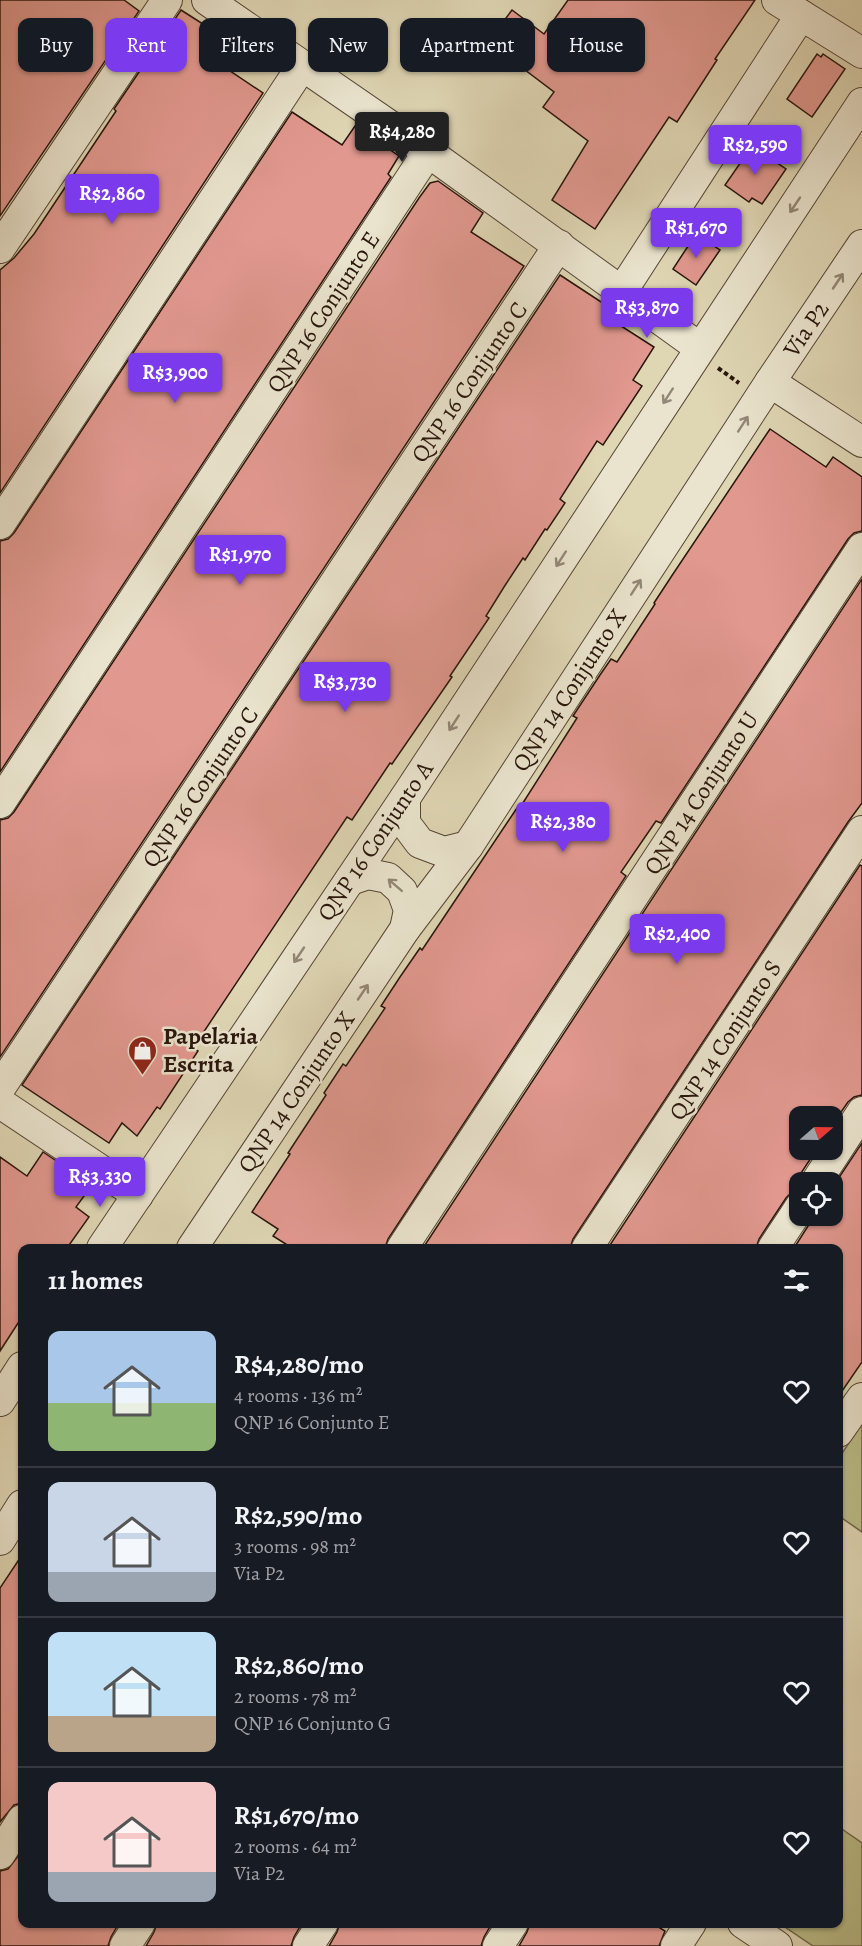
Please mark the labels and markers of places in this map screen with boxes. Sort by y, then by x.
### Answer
pin: R$4,280 [347,112,457,163]
pin: R$2,590 [700,125,810,176]
pin: R$2,860 [57,174,167,225]
pin: R$1,670 [641,208,751,259]
pin: R$3,870 [592,288,702,339]
pin: R$3,900 [120,353,230,404]
pin: R$1,970 [185,535,295,586]
pin: R$3,730 [290,662,400,713]
pin: R$2,380 [508,802,618,853]
pin: R$2,400 [622,914,732,965]
place label: Papelaria Escrita [163,1020,259,1080]
shop icon: Papelaria Escrita [126,1034,158,1076]
pin: R$3,330 [45,1157,155,1208]

